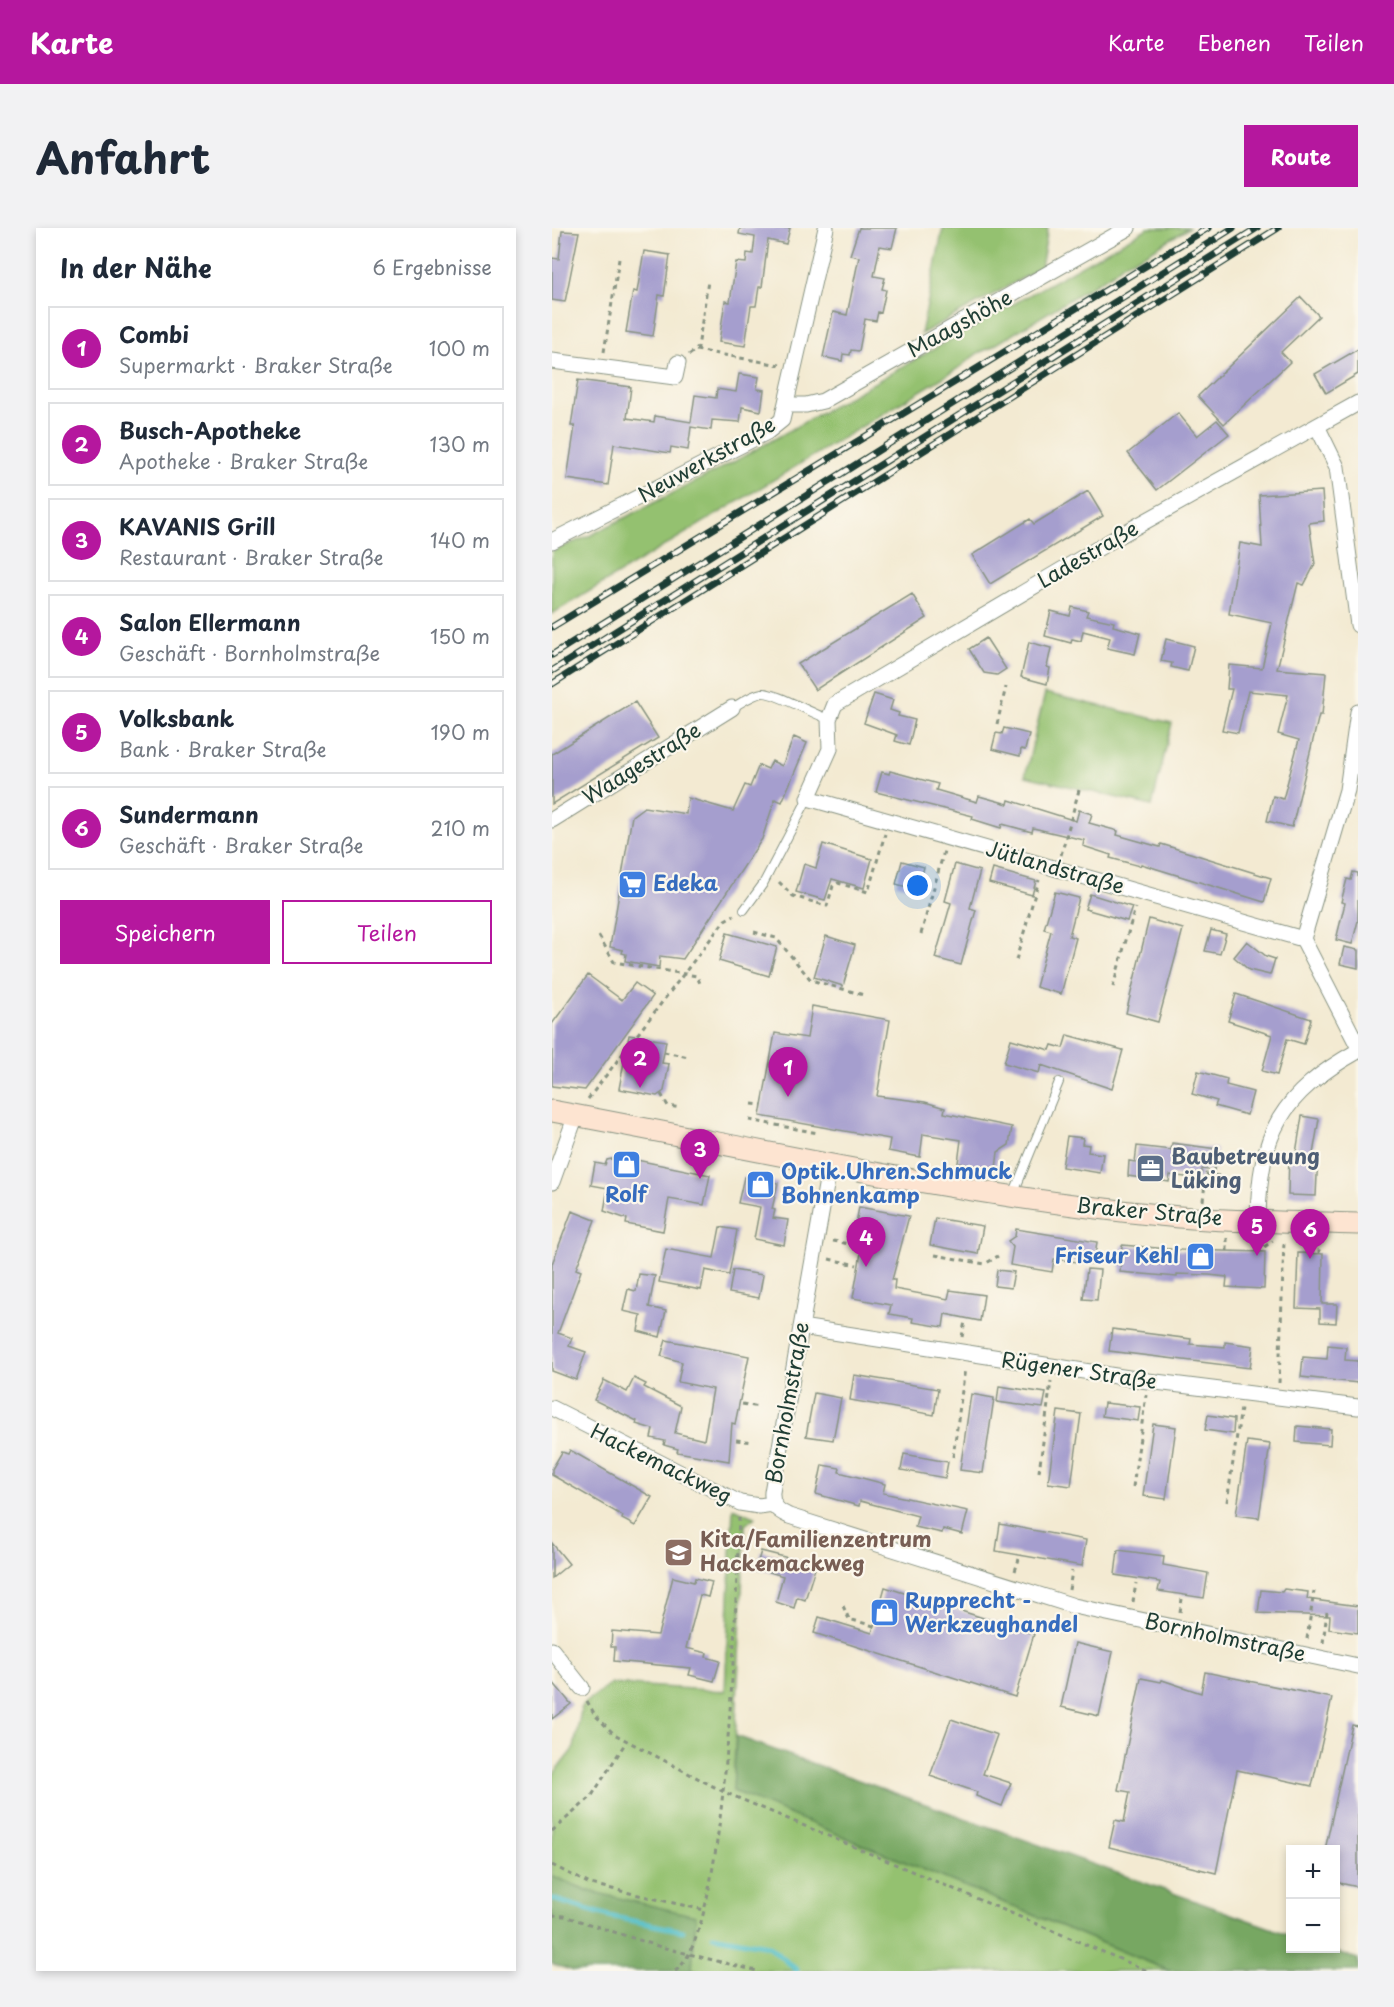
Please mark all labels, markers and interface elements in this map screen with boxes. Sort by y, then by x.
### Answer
text: Karte [30,21,113,64]
text: Karte [1108,26,1165,58]
text: Ebenen [1198,26,1271,58]
text: Teilen [1304,26,1364,58]
text: Anfahrt [36,125,210,188]
button: Route [1244,125,1358,187]
text: In der Nähe [60,248,212,287]
text: 6 Ergebnisse [372,252,492,282]
street label: Maagshöhe [901,280,1017,364]
text: Combi [119,317,189,350]
text: 1 [77,333,86,363]
text: 100 m [429,333,490,363]
text: Supermarkt · Braker Straße [119,350,393,380]
street label: Neuwerkstraße [631,407,781,509]
text: Busch-Apotheke [119,413,301,446]
text: 2 [74,429,89,459]
text: 130 m [430,429,490,459]
text: Apotheke · Braker Straße [119,446,368,476]
text: KAVANIS Grill [119,509,275,542]
street label: Ladestraße [1030,511,1144,595]
text: 3 [75,525,88,555]
text: 140 m [430,525,490,555]
text: Restaurant · Braker Straße [119,542,384,572]
text: Salon Ellermann [119,605,300,638]
text: 4 [75,621,88,651]
text: 150 m [430,621,490,651]
text: Geschäft · Bornholmstraße [119,638,380,668]
text: Volksbank [119,701,234,734]
street label: Waagestraße [575,713,706,812]
text: 5 [75,717,88,747]
text: 190 m [431,717,490,747]
text: Bank · Braker Straße [119,734,327,764]
text: Sundermann [119,797,259,830]
text: 6 [74,813,89,843]
text: 210 m [431,813,490,843]
text: Geschäft · Braker Straße [119,830,363,860]
street label: Jütlandstraße [983,831,1129,901]
place label: Edeka [653,866,718,898]
supermarket icon: Edeka [616,868,648,900]
your location [903,871,932,900]
button: Speichern [60,900,270,964]
button: Teilen [282,900,492,964]
pin: 2 [620,1038,659,1088]
pin: 1 [768,1048,808,1097]
pin: 3 [680,1130,720,1179]
place label: Baubetreuung Lüking [1171,1139,1320,1195]
shop icon: Rolf [610,1148,642,1180]
office icon: Baubetreuung Lüking [1134,1153,1166,1185]
place label: Optik.Uhren.Schmuck Bohnenkamp [781,1154,1012,1210]
shop icon: Optik.Uhren.Schmuck Bohnenkamp [744,1168,776,1200]
place label: Rolf [605,1177,650,1209]
street label: Braker Straße [1075,1188,1224,1232]
pin: 5 [1238,1206,1276,1256]
pin: 6 [1290,1210,1329,1259]
pin: 4 [846,1218,886,1267]
place label: Friseur Kehl [1054,1238,1179,1270]
shop icon: Friseur Kehl [1184,1240,1216,1272]
street label: Bornholmstraße [756,1319,816,1486]
street label: Rügener Straße [999,1342,1159,1396]
street label: Hackemackweg [586,1414,738,1510]
place label: Kita/Familienzentrum Hackemackweg [700,1522,932,1578]
school or university icon: Kita/Familienzentrum Hackemackweg [663,1536,695,1568]
place label: Rupprecht - Werkzeughandel [905,1583,1078,1639]
shop icon: Rupprecht - Werkzeughandel [868,1597,900,1629]
street label: Bornholmstraße [1142,1603,1309,1669]
map controls [1286,1845,1340,1953]
button: + [1286,1845,1340,1899]
button: − [1286,1899,1340,1953]

